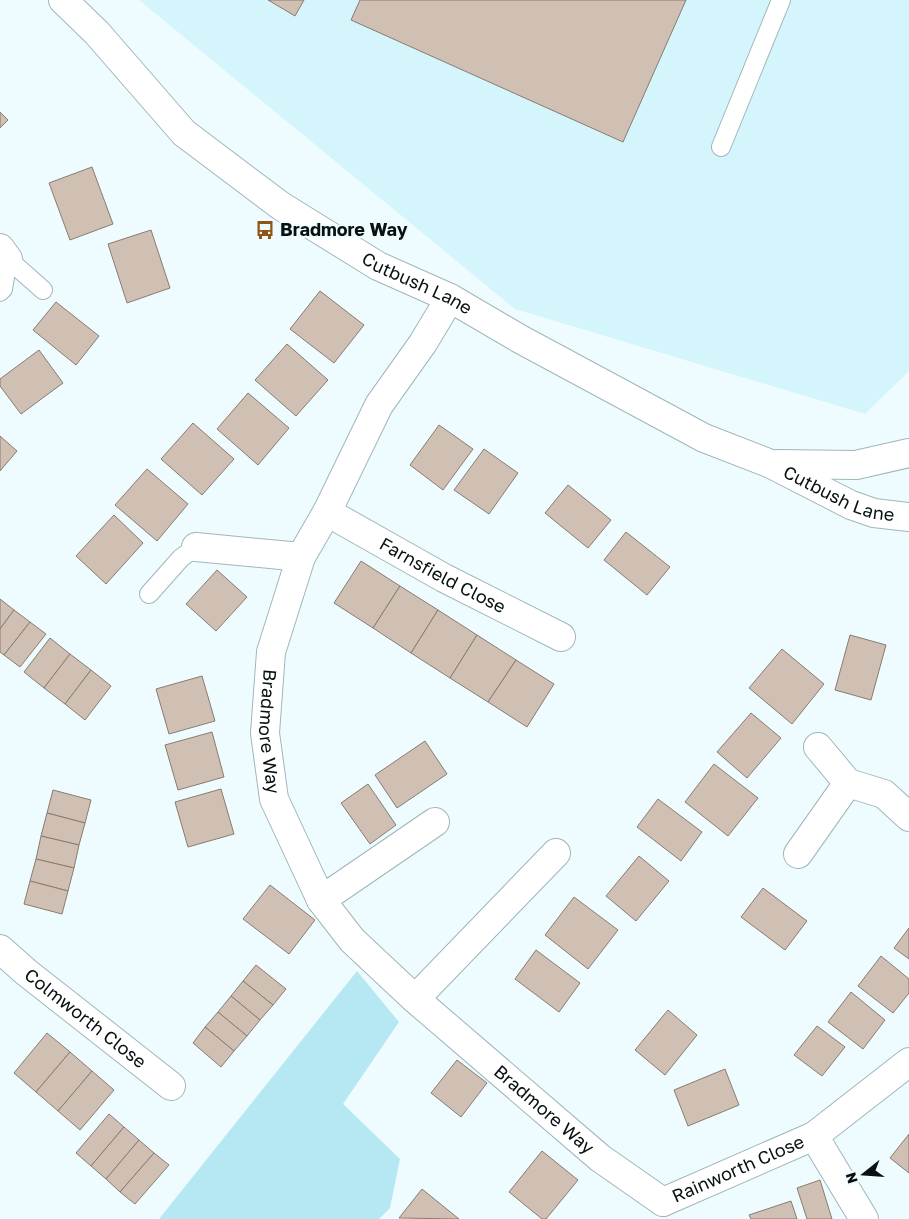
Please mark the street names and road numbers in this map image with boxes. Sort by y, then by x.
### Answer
street label: Cutbush Lane [358,247,476,319]
street label: Cutbush Lane [780,460,896,525]
street label: Farnsfield Close [376,532,510,617]
street label: Bradmore Way [255,669,285,795]
street label: Colmworth Close [21,963,151,1072]
street label: Bradmore Way [490,1060,599,1158]
street label: Rainworth Close [668,1130,807,1207]

